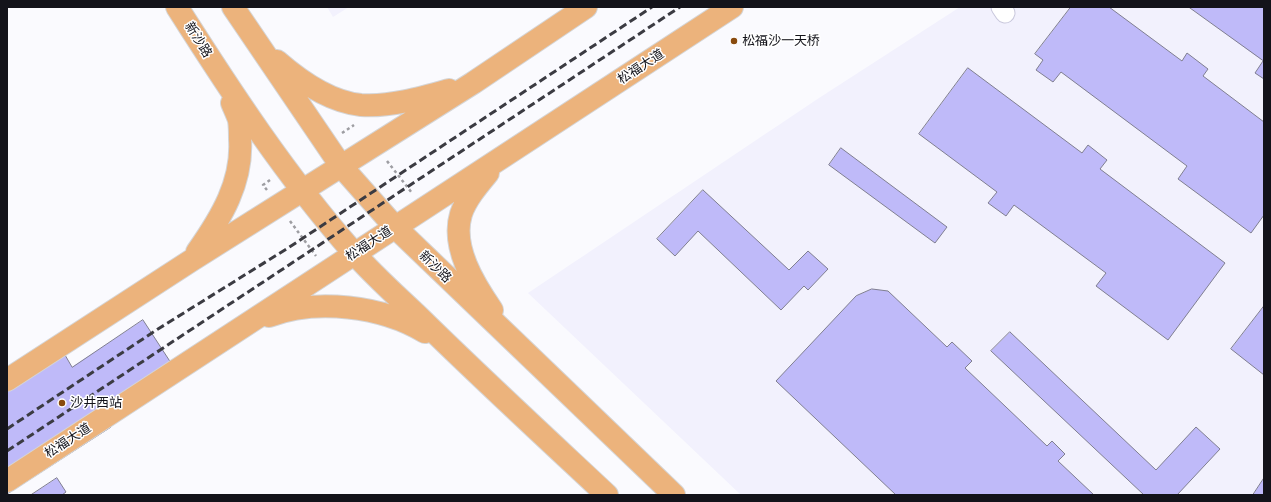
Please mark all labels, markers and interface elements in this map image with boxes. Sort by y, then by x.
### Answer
street label: 新沙路 [181,19,215,61]
place label: 松福沙一天桥 [742,33,820,49]
marker: 松福沙一天桥 [729,36,739,46]
street label: 松福大道 [615,46,667,88]
street label: 松福大道 [343,223,395,265]
street label: 新沙路 [416,248,454,286]
place label: 沙井西站 [70,395,122,411]
marker: 沙井西站 [57,398,67,408]
street label: 松福大道 [42,420,94,462]

